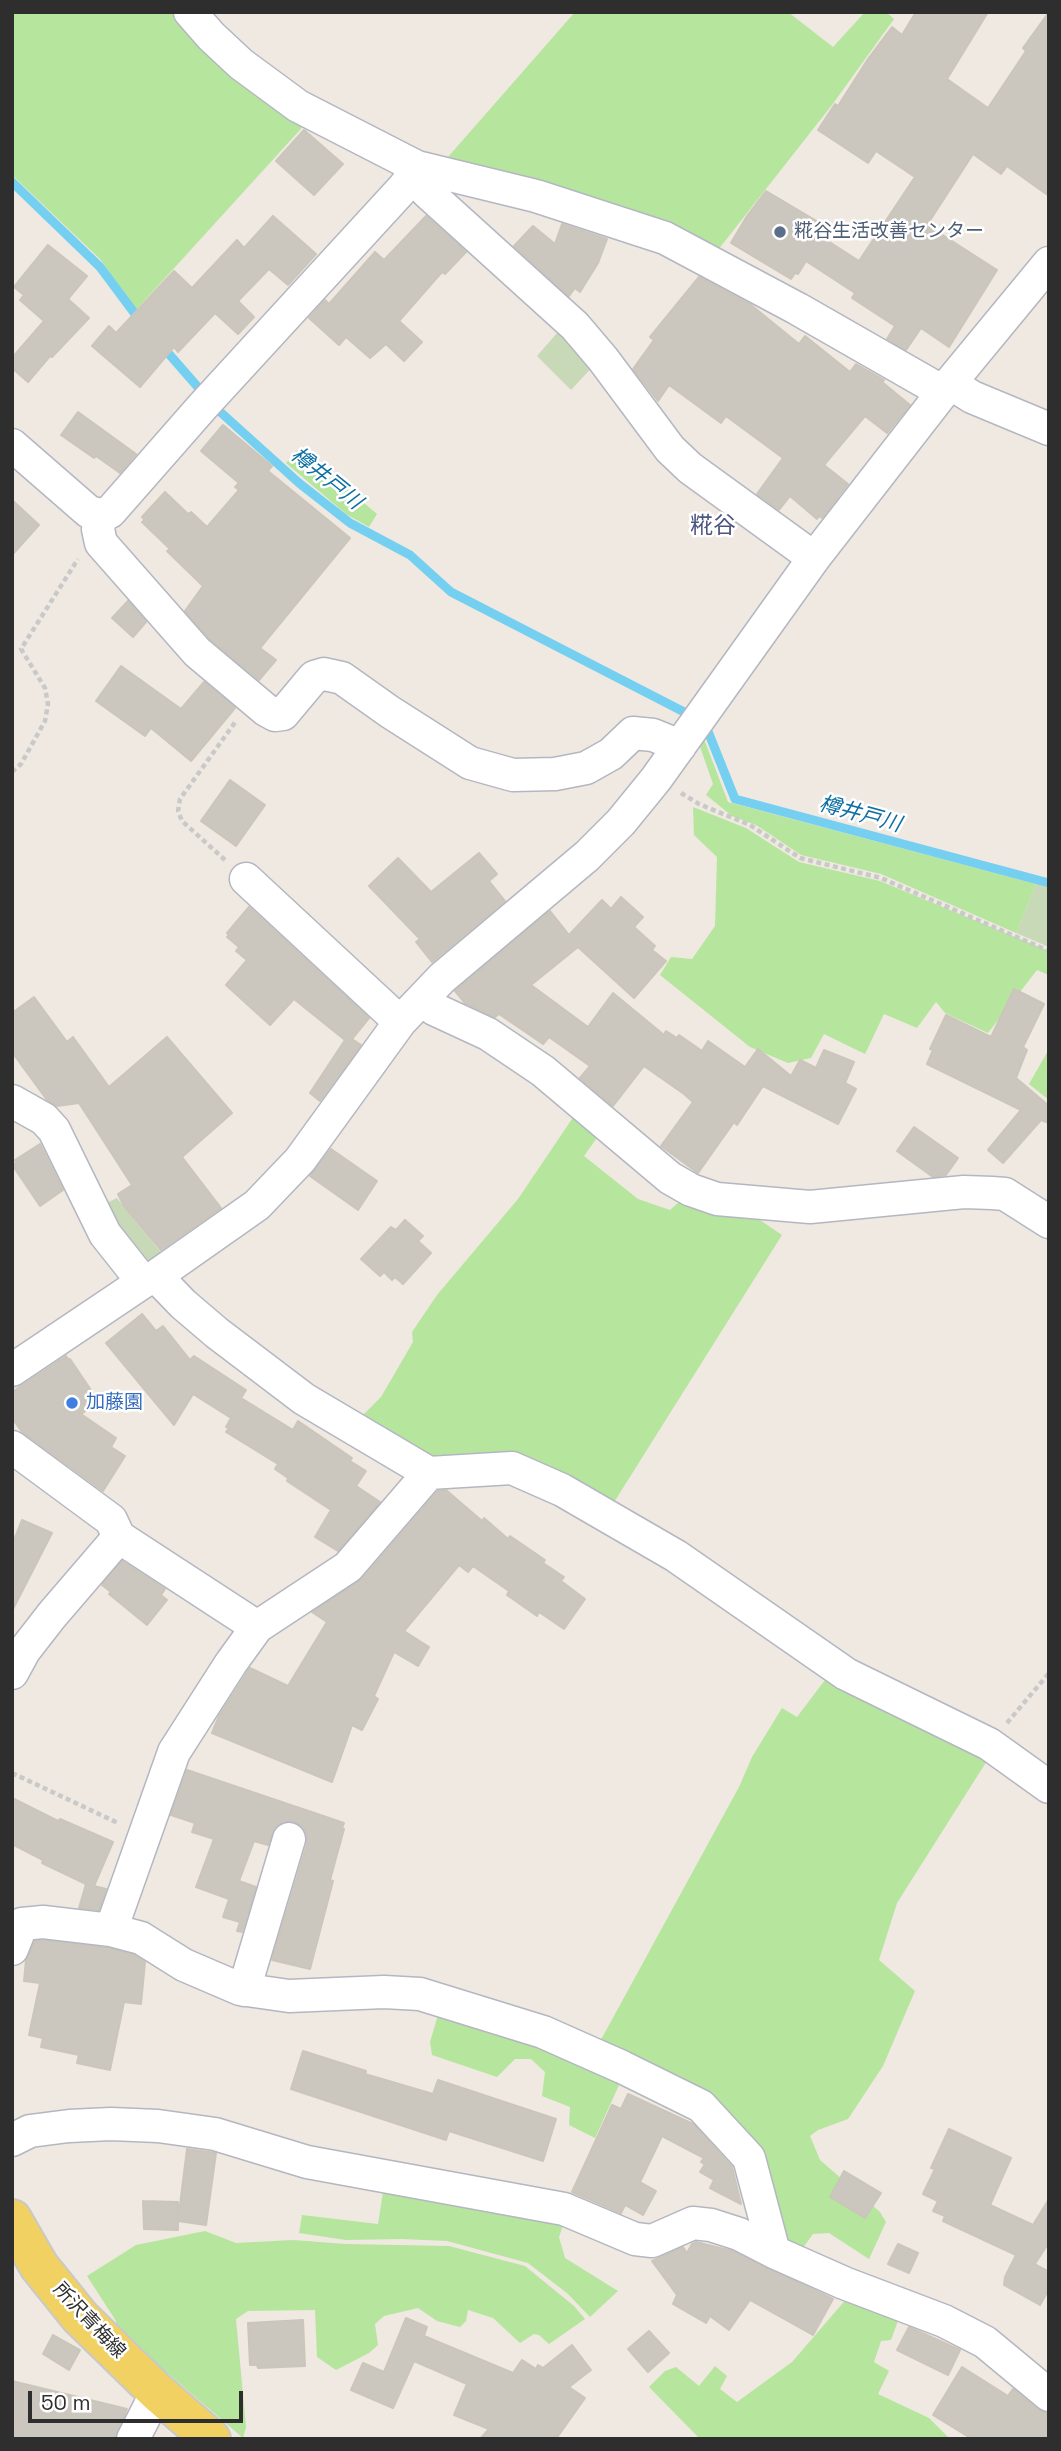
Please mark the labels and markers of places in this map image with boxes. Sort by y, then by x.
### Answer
place label: 糀谷生活改善センター [794,221,984,243]
marker: 糀谷生活改善センター [772,224,788,240]
place label: 加藤園 [86,1392,143,1414]
marker: 加藤園 [64,1395,80,1411]

